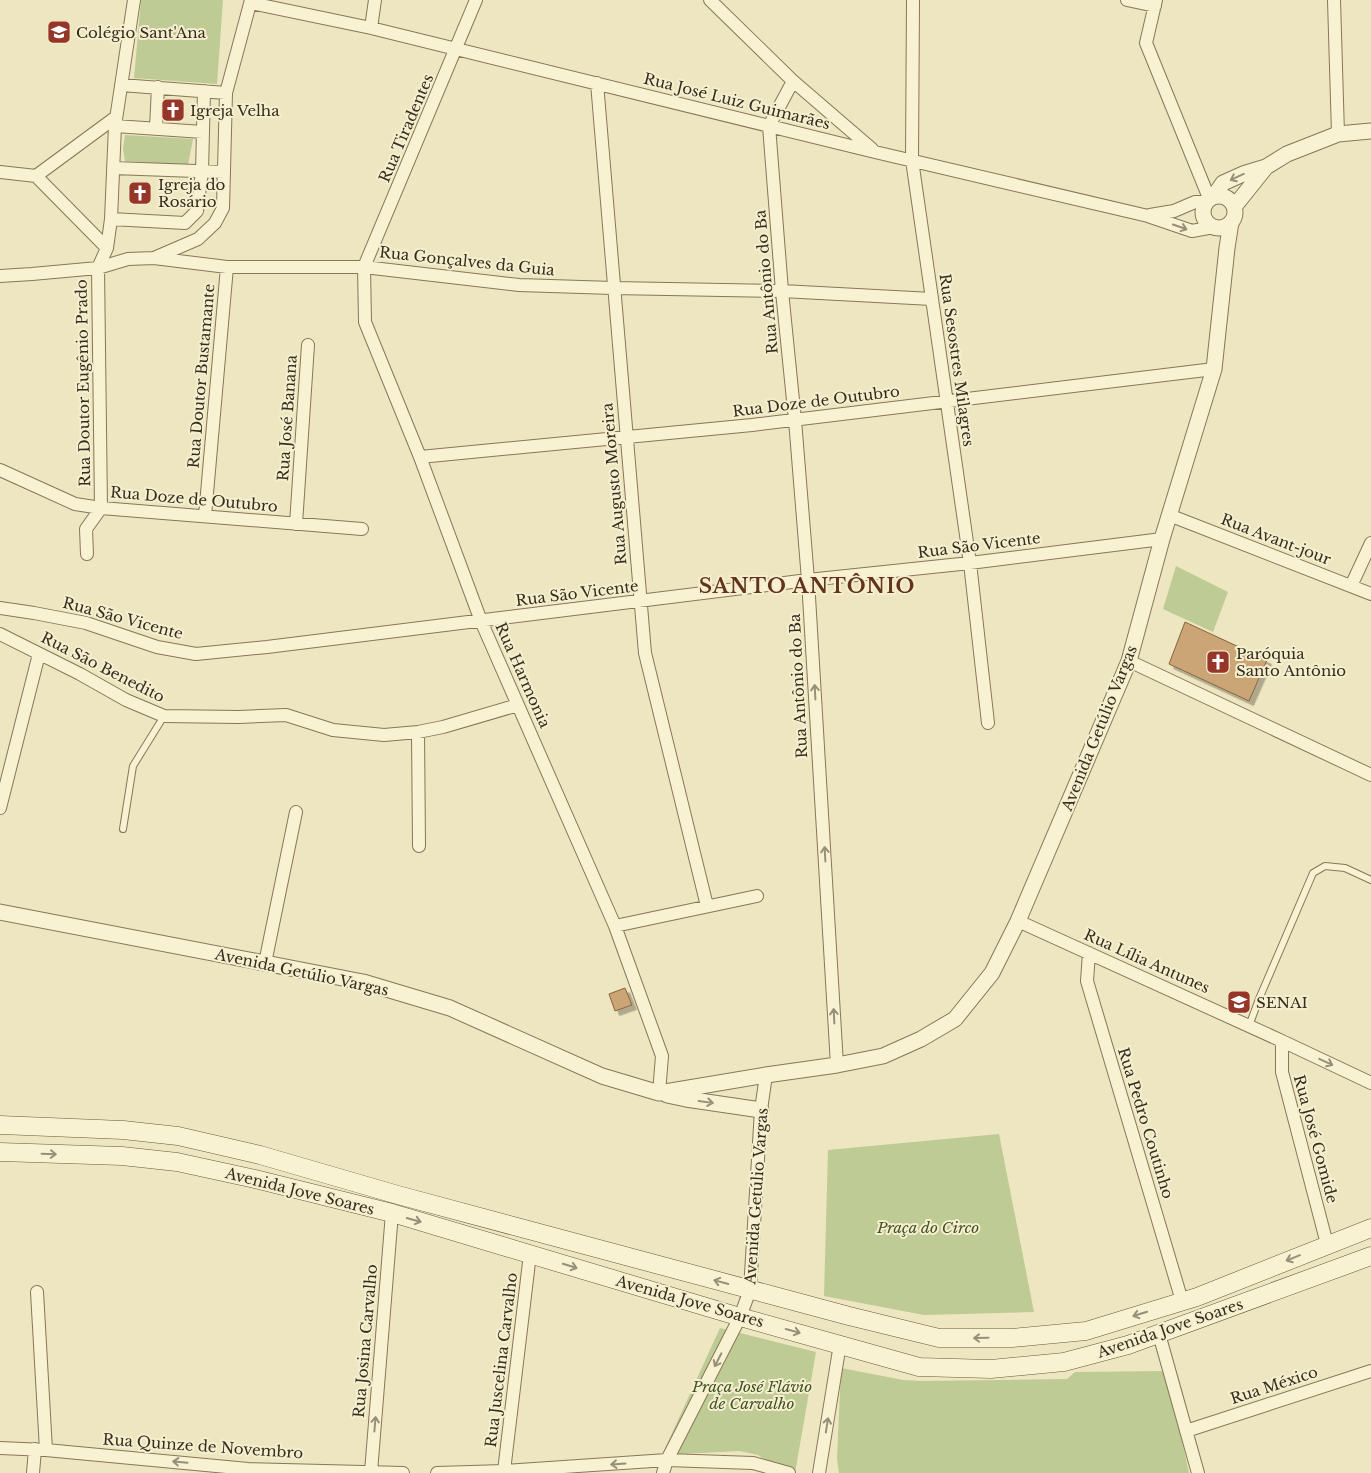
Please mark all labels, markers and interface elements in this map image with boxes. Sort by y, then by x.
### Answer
school or university icon: Colégio Sant'Ana [46,19,72,45]
place label: Colégio Sant'Ana [76,23,207,42]
street label: Rua José Luiz Guimarães [642,69,832,133]
street label: Rua Tiradentes [375,71,438,185]
church icon: Igreja Velha [160,97,186,123]
place label: Igreja Velha [190,101,280,120]
one-way arrow [1230,173,1245,182]
place label: Igreja do Rosário [158,175,226,211]
church icon: Igreja do Rosário [127,180,153,206]
street label: Rua Antônio do Ba [750,208,782,355]
one-way arrow [1172,223,1188,232]
street label: Rua Gonçalves da Guia [378,242,556,280]
street label: Rua Sesostres Milagres [935,272,979,448]
street label: Rua Doutor Eugênio Prado [72,279,94,487]
street label: Rua Doutor Bustamante [183,283,219,469]
street label: Rua José Banana [273,354,301,482]
street label: Rua Doze de Outubro [731,381,901,421]
street label: Rua Augusto Moreira [597,401,631,566]
street label: Rua Doze de Outubro [109,482,279,516]
street label: Rua Avant-jour [1218,509,1334,569]
street label: Rua São Vicente [916,528,1042,562]
district label: SANTO ANTÔNIO [699,573,915,598]
street label: Rua São Vicente [514,576,640,610]
street label: Rua São Vicente [61,593,185,643]
street label: Rua Antônio do Ba [785,613,811,759]
street label: Rua Harmonia [491,619,555,731]
street label: Rua São Benedito [38,628,168,706]
street label: Avenida Getúlio Vargas [1057,642,1141,815]
place label: Paróquia Santo Antônio [1236,644,1346,680]
church icon: Paróquia Santo Antônio [1205,649,1231,675]
one-way arrow [810,684,819,700]
one-way arrow [820,846,829,862]
street label: Rua Lília Antunes [1081,925,1213,997]
street label: Avenida Getúlio Vargas [213,944,391,1000]
school or university icon: SENAI [1226,989,1252,1015]
place label: SENAI [1256,993,1308,1012]
one-way arrow [830,1009,839,1025]
street label: Rua Pedro Coutinho [1114,1045,1178,1201]
one-way arrow [1318,1057,1333,1067]
street label: Rua José Gomide [1290,1073,1342,1205]
one-way arrow [698,1097,714,1107]
street label: Avenida Getúlio Vargas [740,1107,772,1286]
one-way arrow [40,1149,56,1158]
street label: Avenida Jove Soares [222,1163,377,1219]
one-way arrow [405,1215,421,1225]
park label: Praça do Circo [876,1218,979,1237]
one-way arrow [1286,1254,1301,1263]
one-way arrow [561,1261,577,1271]
street label: Rua Josina Carvalho [349,1263,381,1419]
street label: Avenida Jove Soares [613,1270,766,1331]
street label: Rua Juscelina Carvalho [481,1271,521,1449]
one-way arrow [713,1277,729,1286]
street label: Avenida Jove Soares [1094,1294,1246,1362]
one-way arrow [1133,1310,1149,1320]
one-way arrow [784,1327,800,1336]
one-way arrow [973,1333,990,1343]
one-way arrow [713,1352,722,1367]
street label: Rua México [1228,1362,1320,1408]
park label: Praça José Flávio de Carvalho [691,1377,812,1413]
one-way arrow [370,1416,379,1432]
one-way arrow [822,1417,832,1433]
street label: Rua Quinze de Novembro [102,1430,304,1463]
one-way arrow [172,1457,188,1467]
one-way arrow [610,1459,626,1468]

